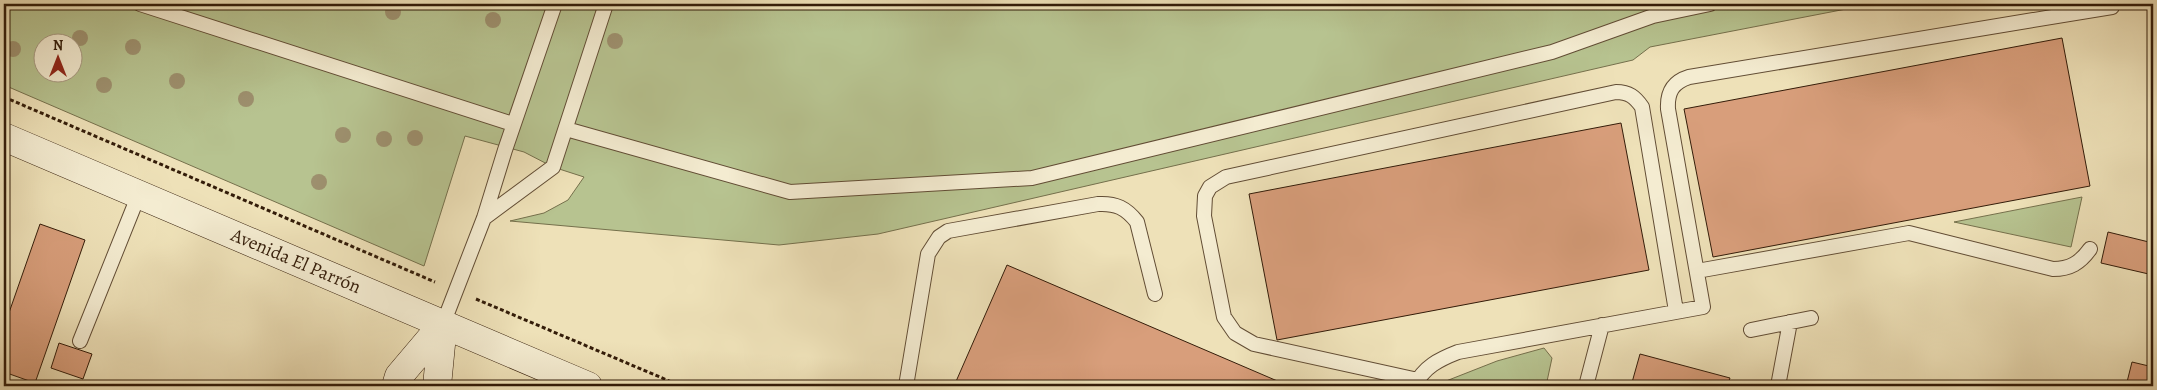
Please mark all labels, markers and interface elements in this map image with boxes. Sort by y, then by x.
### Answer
north arrow [32,32,82,82]
text: N [53,36,63,55]
street label: Avenida El Parrón [226,222,365,300]

